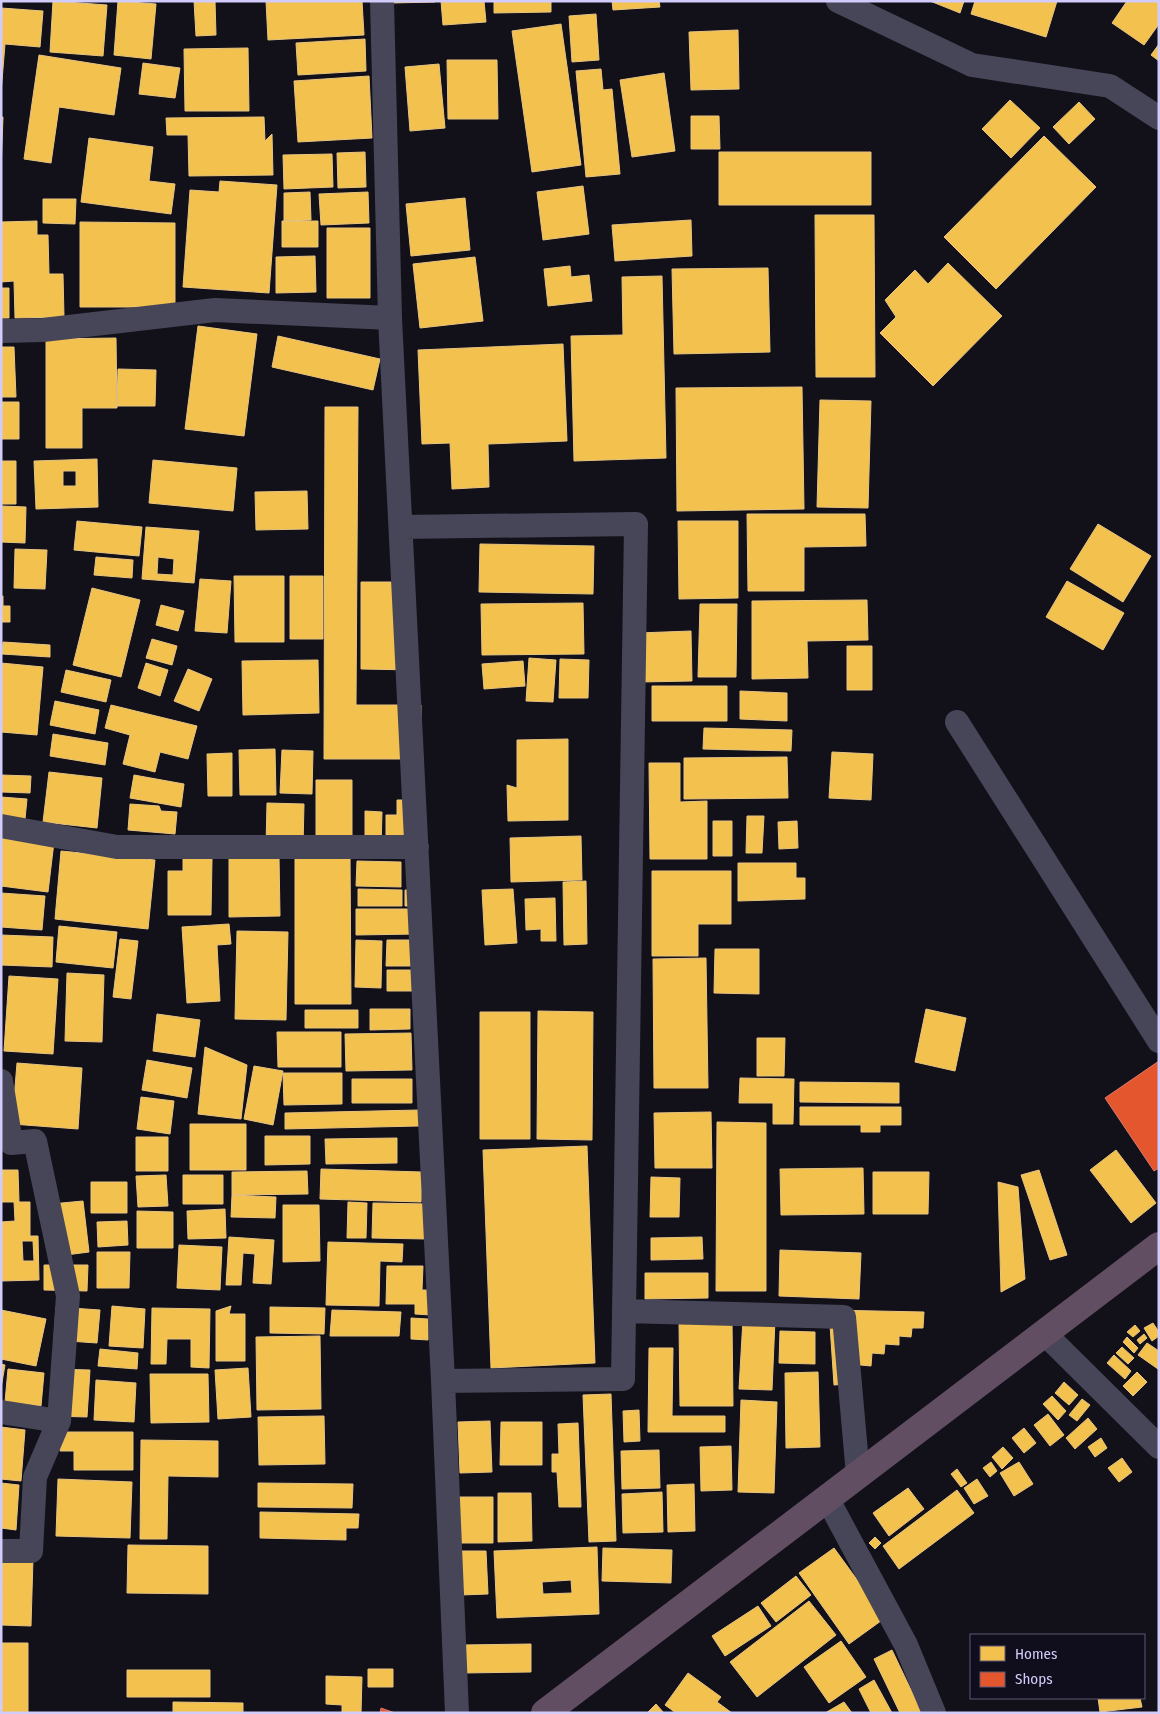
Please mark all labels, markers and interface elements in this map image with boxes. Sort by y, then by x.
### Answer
legend [970,1634,1145,1699]
text: Homes [1015,1645,1057,1663]
text: Shops [1015,1670,1053,1688]

